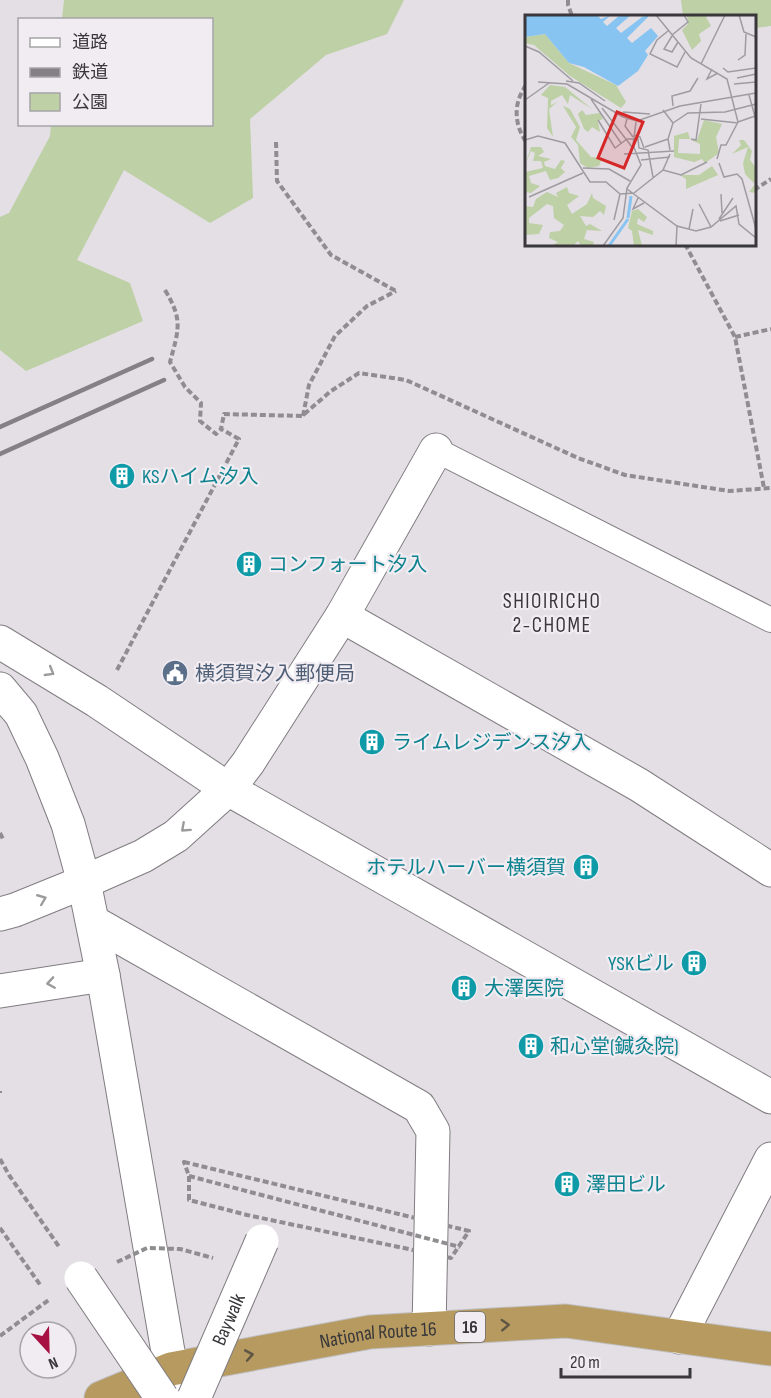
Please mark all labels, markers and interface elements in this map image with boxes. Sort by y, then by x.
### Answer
inset map [525,15,756,246]
legend [18,18,213,126]
text: 道路 [72,32,108,53]
text: 鉄道 [72,62,108,83]
text: 公園 [72,92,108,113]
building icon: KSハイム汐入 [107,461,137,491]
place label: KSハイム汐入 [142,465,259,489]
building icon: コンフォート汐入 [234,549,264,579]
place label: コンフォート汐入 [268,553,427,577]
district label: SHIOIRICHO 2-CHOME [503,589,601,638]
public building icon: 横須賀汐入郵便局 [160,658,190,688]
place label: 横須賀汐入郵便局 [195,662,355,686]
one-way arrow [44,665,54,676]
building icon: ライムレジデンス汐入 [357,727,387,757]
place label: ライムレジデンス汐入 [392,731,591,755]
one-way arrow [181,821,192,832]
building icon: ホテルハーバー横須賀 [571,852,601,882]
place label: ホテルハーバー横須賀 [366,856,566,880]
one-way arrow [36,894,47,906]
building icon: YSKビル [679,948,709,978]
place label: YSKビル [608,952,674,976]
building icon: 大澤医院 [449,973,479,1003]
one-way arrow [47,976,56,988]
place label: 大澤医院 [484,977,564,1001]
building icon: 和心堂(鍼灸院) [516,1031,546,1061]
place label: 和心堂(鍼灸院) [550,1035,679,1059]
building icon: 澤田ビル [552,1169,582,1199]
place label: 澤田ビル [586,1173,666,1197]
street label: Baywalk [207,1289,251,1349]
road number: 16 [455,1312,485,1342]
street label: National Route 16 [318,1317,437,1354]
one-way arrow [501,1319,510,1332]
north arrow [18,1320,78,1380]
scale bar [561,1341,690,1379]
one-way arrow [245,1349,254,1361]
text: N [46,1352,61,1373]
text: 20 m [570,1352,600,1373]

